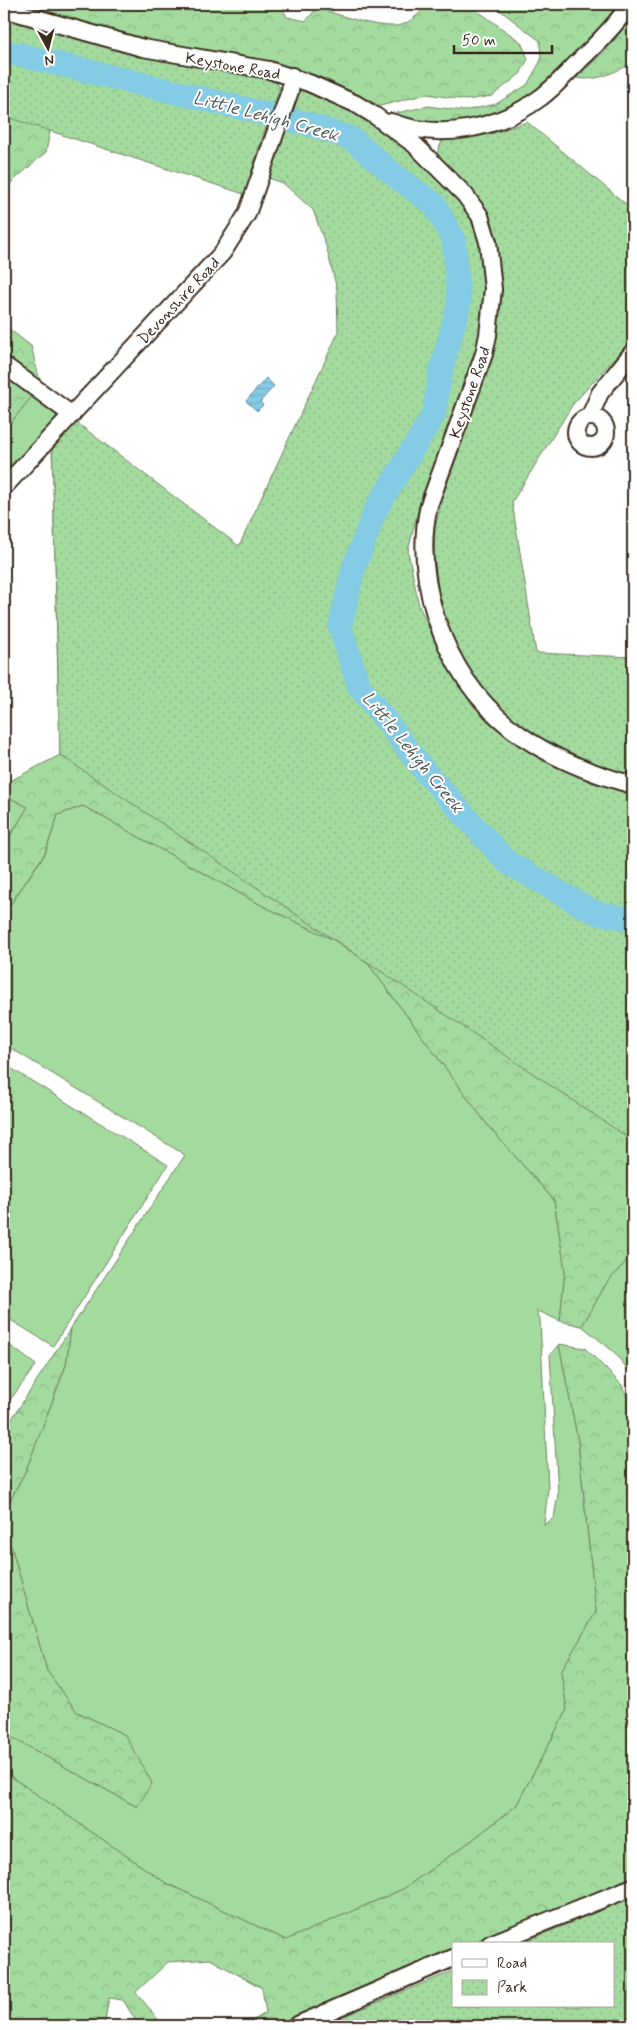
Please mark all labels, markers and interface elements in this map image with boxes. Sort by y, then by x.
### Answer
north arrow [22,22,72,72]
scale bar [454,22,552,54]
text: 50 m [462,31,496,51]
street label: Keystone Road [184,48,282,85]
text: N [44,50,55,69]
water label: Little Lehigh Creek [190,86,342,148]
street label: Devonshire Road [133,253,225,349]
street label: Keystone Road [445,344,496,441]
water label: Little Lehigh Creek [356,687,469,819]
legend [452,1942,614,2008]
text: Road [497,1954,527,1974]
text: Park [497,1978,527,1998]

